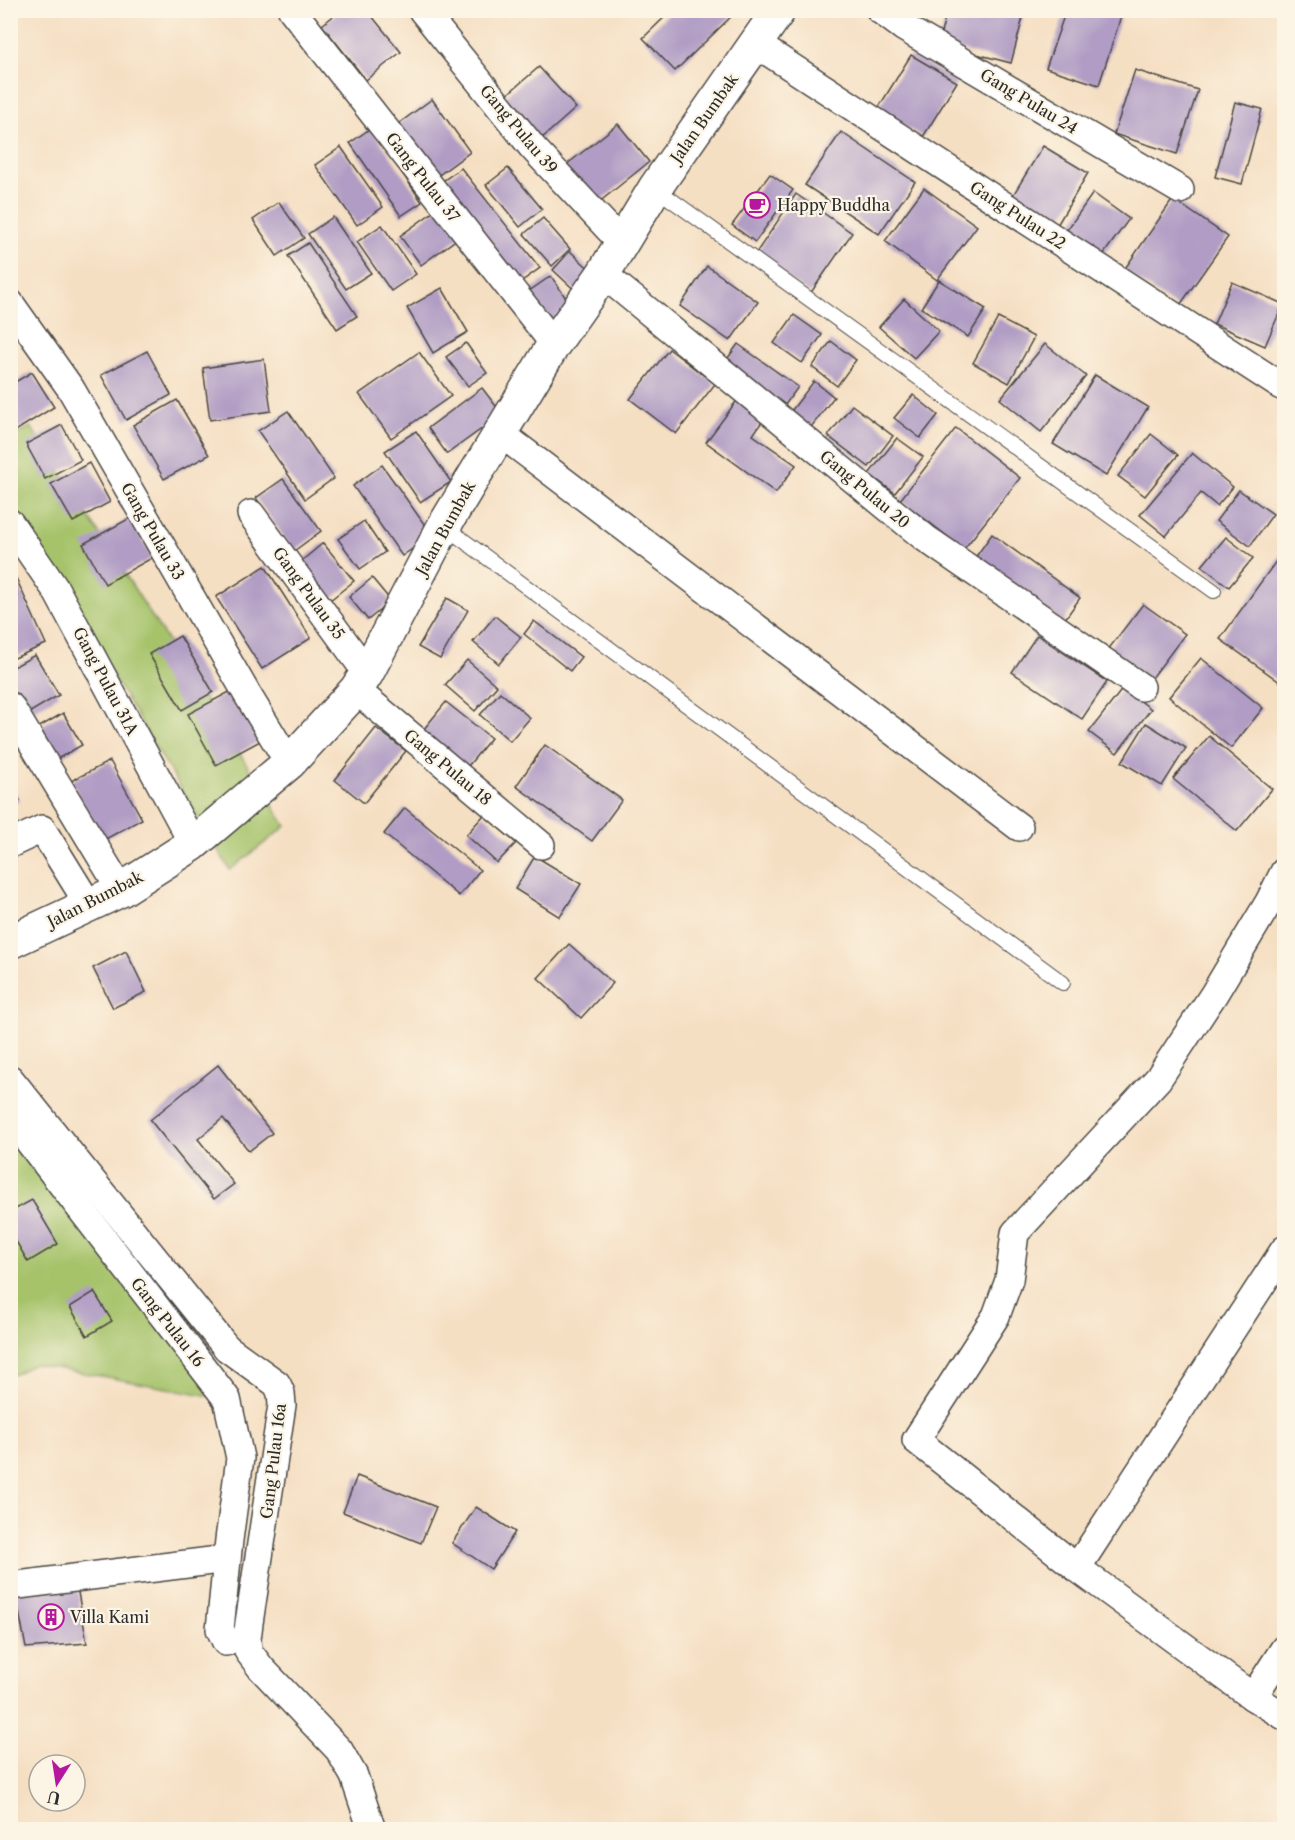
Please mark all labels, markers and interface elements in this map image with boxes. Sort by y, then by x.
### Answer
street label: Gang Pulau 24 [977,64,1081,138]
street label: Jalan Bumbak [664,69,743,169]
street label: Gang Pulau 39 [476,80,562,178]
street label: Gang Pulau 37 [382,128,464,226]
street label: Gang Pulau 22 [966,177,1070,253]
cafe icon: Happy Buddha [742,190,772,220]
place label: Happy Buddha [777,195,891,215]
street label: Gang Pulau 20 [816,446,914,532]
street label: Jalan Bumbak [409,477,479,581]
street label: Gang Pulau 33 [117,479,189,583]
street label: Gang Pulau 35 [269,543,349,643]
street label: Gang Pulau 31A [69,623,144,740]
street label: Gang Pulau 18 [400,725,496,809]
street label: Jalan Bumbak [41,866,147,933]
street label: Gang Pulau 16 [127,1273,209,1371]
street label: Gang Pulau 16a [256,1402,290,1520]
building icon: Villa Kami [36,1602,66,1632]
place label: Villa Kami [69,1607,149,1627]
north arrow [27,1753,87,1813]
text: U [45,1787,62,1809]

